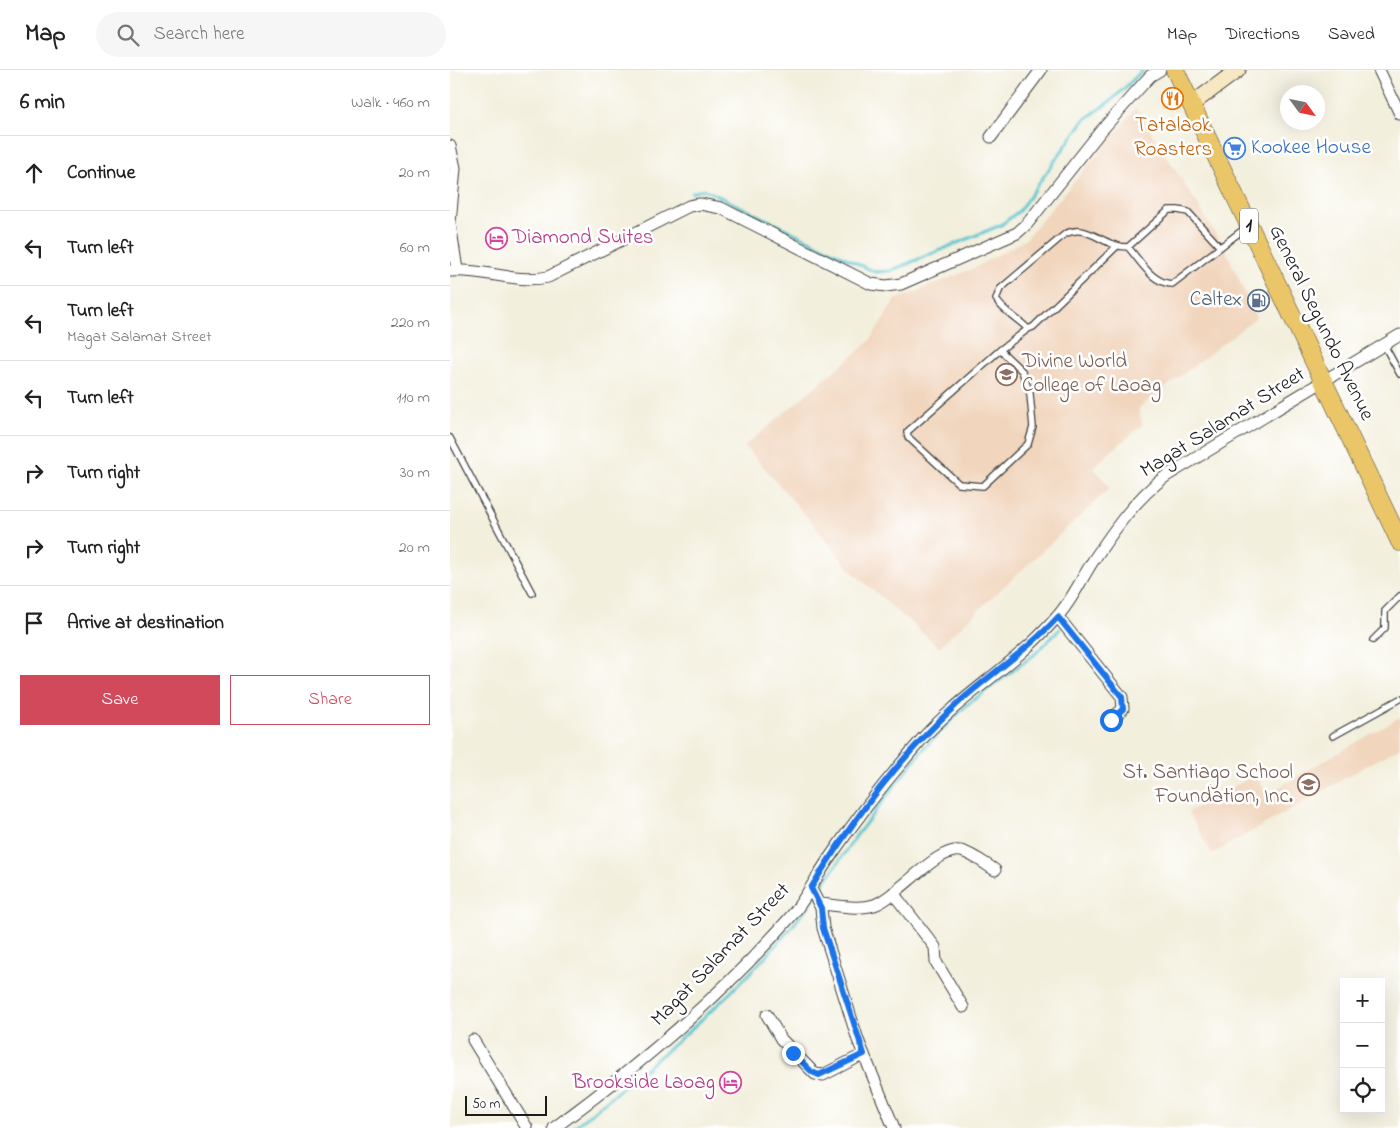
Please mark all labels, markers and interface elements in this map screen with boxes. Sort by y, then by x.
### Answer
search box [96,12,446,57]
text: Map [25,17,66,52]
icon: search [114,21,142,49]
text: Search here [154,21,245,48]
text: Map [1167,22,1197,48]
text: Directions [1225,22,1300,48]
text: Saved [1328,22,1375,48]
north arrow [1280,85,1325,130]
restaurant icon: Tatalaok Roasters [1161,87,1185,111]
text: 6 min [20,88,65,118]
text: Walk · 460 m [351,91,430,115]
place label: Tatalaok Roasters [1134,111,1212,165]
place label: Kookee House [1251,133,1371,163]
supermarket icon: Kookee House [1223,136,1247,160]
icon: ahead [20,159,48,187]
text: Continue [67,160,135,187]
text: 20 m [399,161,430,185]
road number: 1 [1240,208,1258,244]
street label: General Segundo Avenue [1259,220,1382,427]
place label: Diamond Suites [511,223,654,253]
hotel icon: Diamond Suites [484,226,508,250]
icon: left [20,234,48,262]
text: Turn left [67,235,134,262]
text: 60 m [400,236,430,260]
place label: Caltex [1190,285,1242,315]
fuel station icon: Caltex [1246,288,1270,312]
text: Turn left [67,298,134,325]
icon: left [20,309,48,337]
text: 220 m [391,311,430,335]
text: Magat Salamat Street [67,325,212,349]
place label: Divine World College of Laoag [1021,347,1161,403]
street label: Magat Salamat Street [1135,360,1312,488]
school or university icon: Divine World College of Laoag [994,362,1018,386]
icon: left [20,384,48,412]
text: Turn left [67,385,134,412]
text: 110 m [396,386,430,410]
icon: right [20,459,48,487]
text: Turn right [67,460,140,487]
text: 30 m [400,461,430,485]
icon: right [20,534,48,562]
text: Turn right [67,535,140,562]
text: 20 m [399,536,430,560]
icon: arrive [20,609,48,637]
text: Arrive at destination [67,610,224,637]
button: Save [20,675,220,725]
button: Share [230,675,430,725]
route start [1100,709,1123,732]
place label: St. Santiago School Foundation, Inc. [1122,758,1293,812]
school or university icon: St. Santiago School Foundation, Inc. [1297,773,1321,797]
street label: Magat Salamat Street [644,876,799,1035]
map controls [1340,978,1385,1113]
button: + [1340,978,1385,1023]
button: − [1340,1023,1385,1068]
route end [782,1042,805,1065]
place label: Brookside Laoag [571,1068,715,1100]
button: locate [1340,1068,1385,1113]
hotel icon: Brookside Laoag [719,1071,743,1095]
scale bar [465,1093,548,1116]
text: 50 m [472,1094,500,1115]

